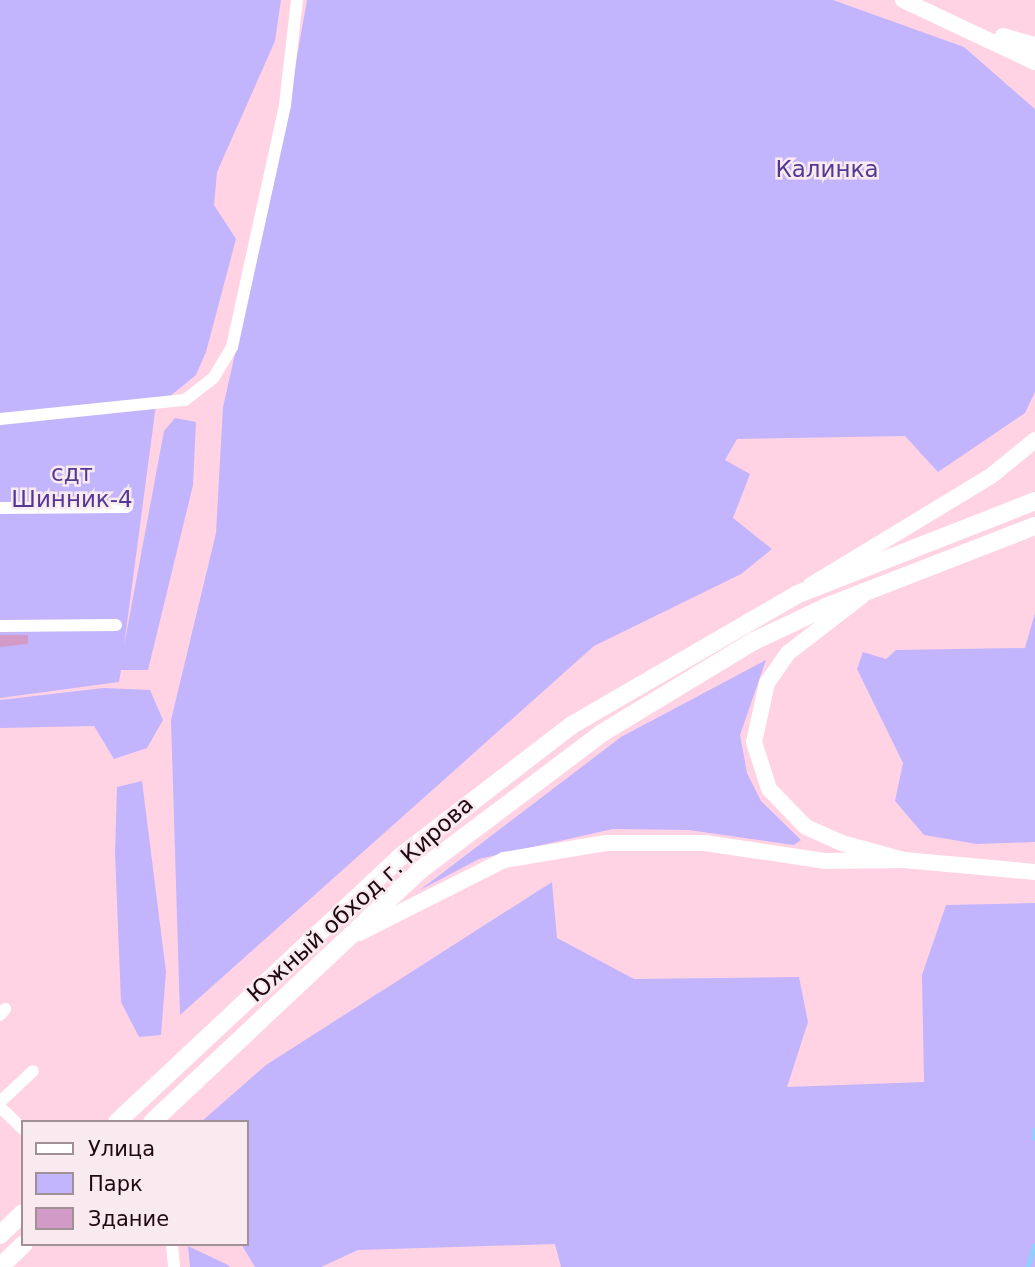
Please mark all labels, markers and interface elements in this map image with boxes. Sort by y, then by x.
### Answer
park label: Калинка [775,155,879,183]
park label: сдт Шинник-4 [11,459,133,513]
street label: Южный обход г. Кирова [241,790,479,1008]
legend [21,1120,248,1246]
text: Улица [88,1137,155,1161]
text: Парк [88,1172,143,1196]
text: Здание [88,1207,169,1231]

